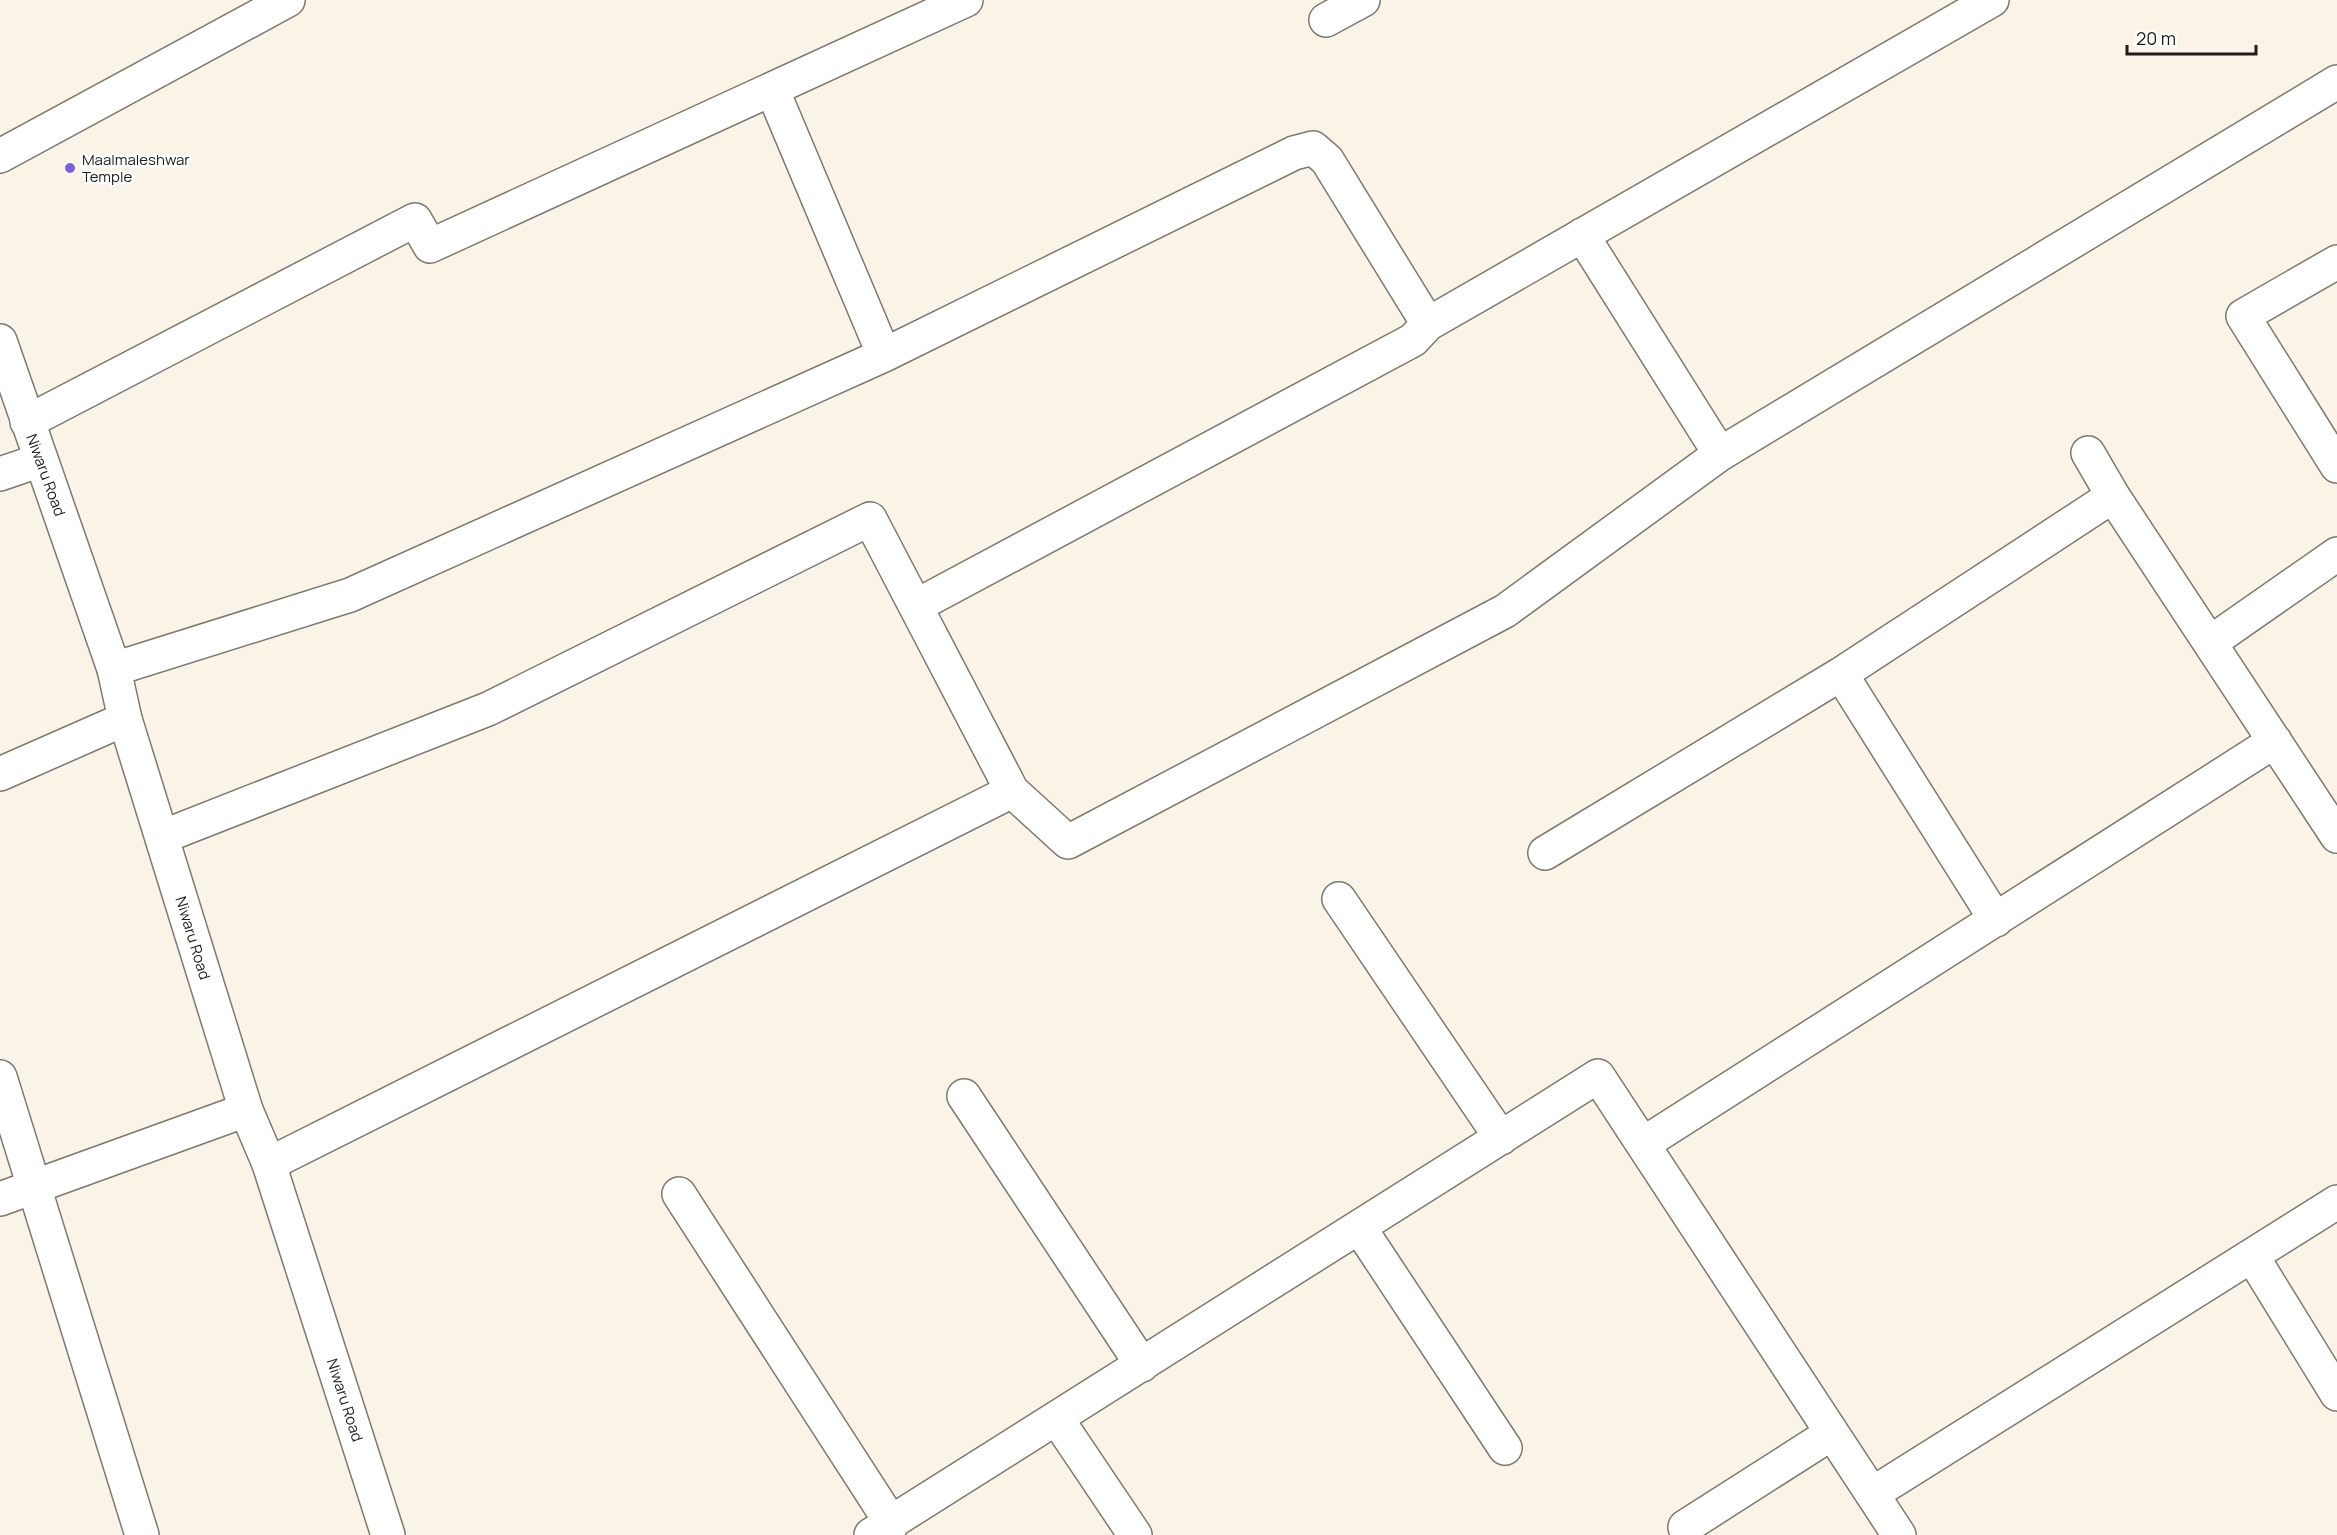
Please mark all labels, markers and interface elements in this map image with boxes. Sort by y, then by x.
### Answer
scale bar [2127,18,2256,56]
text: 20 m [2136,26,2176,50]
place label: Maalmaleshwar Temple [82,149,190,187]
marker: Maalmaleshwar Temple [63,161,77,175]
street label: Niwaru Road [21,431,71,519]
street label: Niwaru Road [170,894,216,982]
street label: Niwaru Road [322,1356,368,1444]

